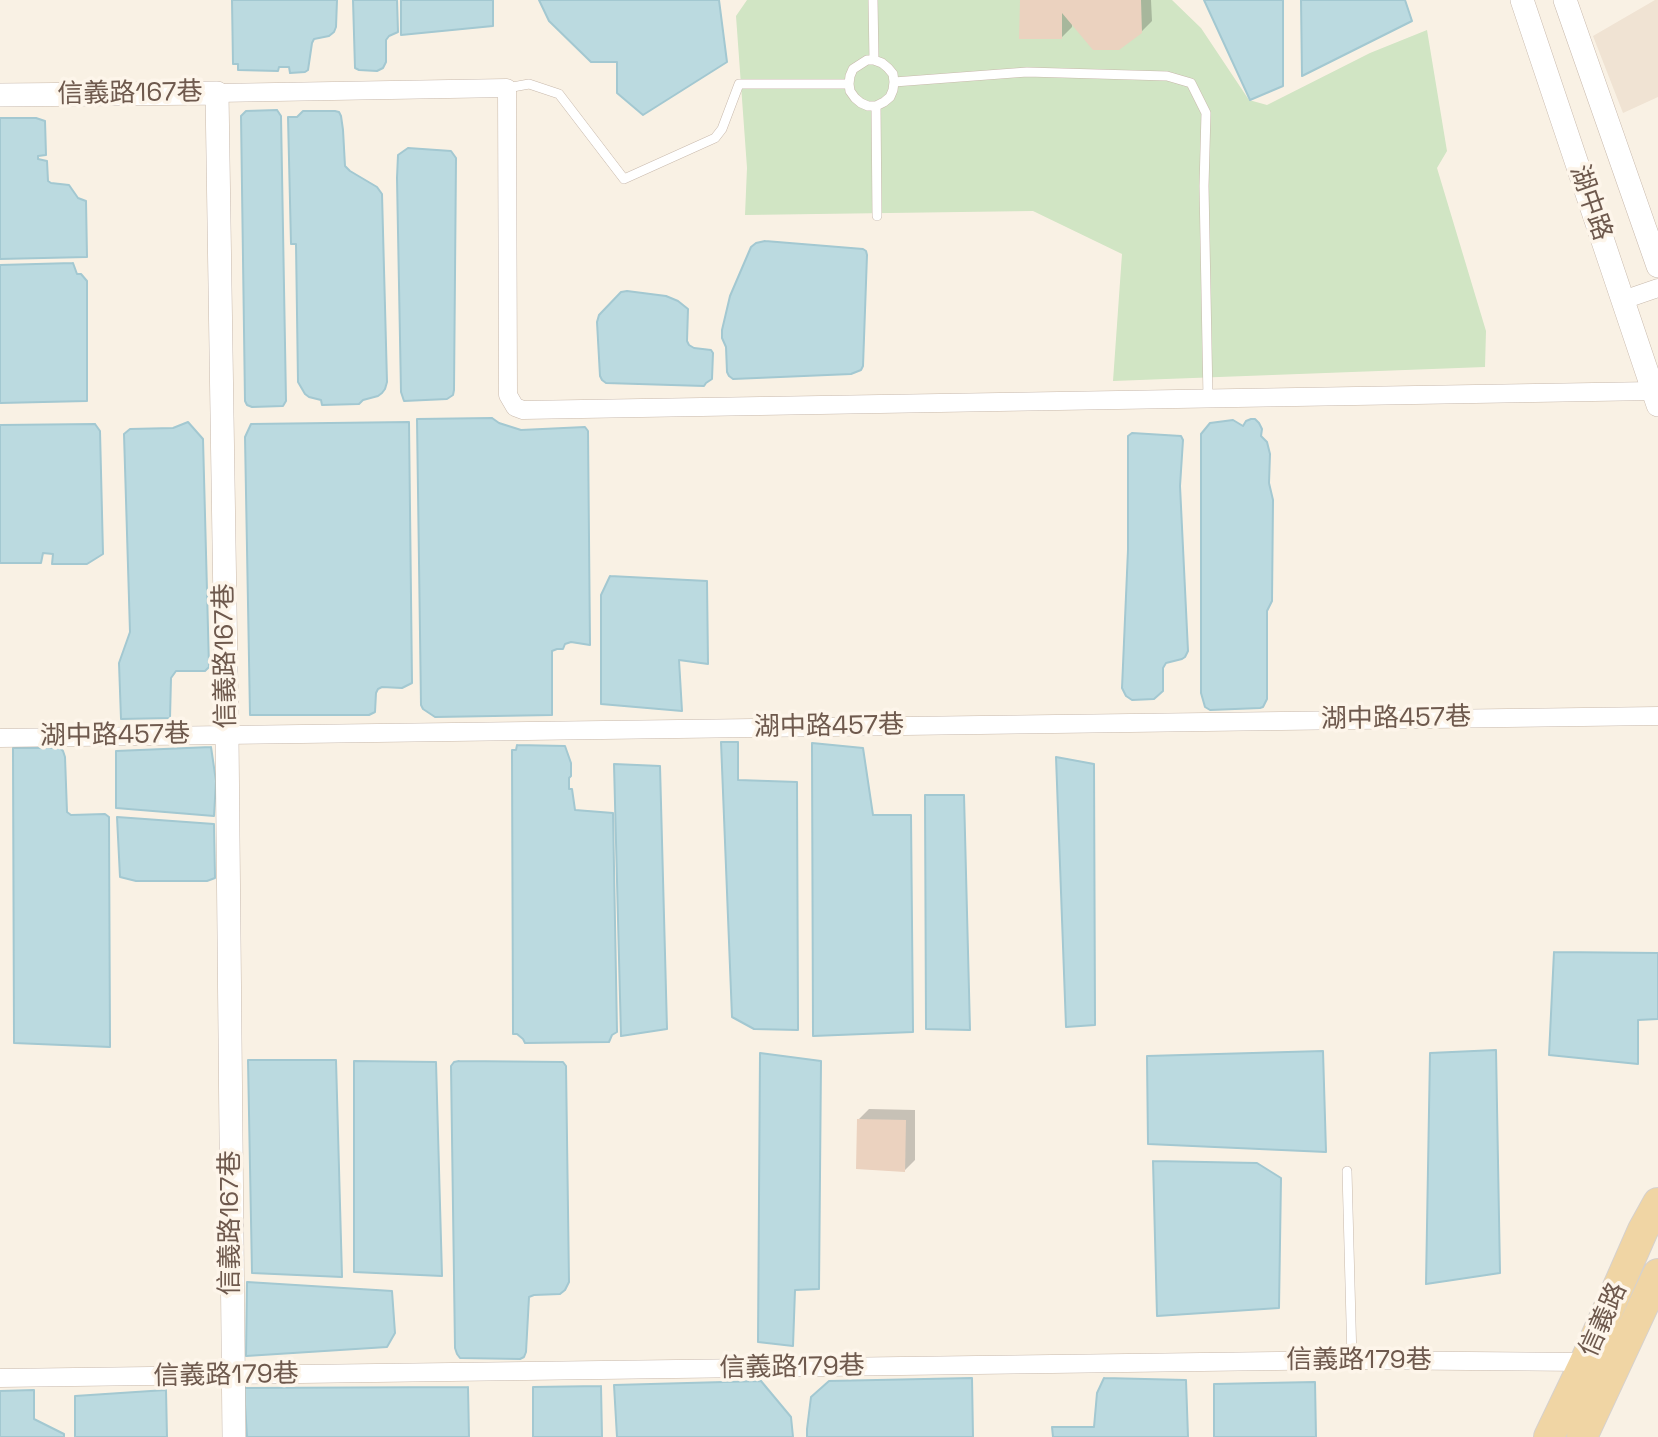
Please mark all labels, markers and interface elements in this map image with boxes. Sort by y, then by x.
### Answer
street label: 信義路167巷 [57,77,203,111]
street label: 湖中路 [1563,161,1617,245]
street label: 信義路167巷 [209,583,243,729]
street label: 湖中路457巷 [1321,702,1471,736]
street label: 湖中路457巷 [754,710,904,744]
street label: 湖中路457巷 [40,719,190,753]
street label: 信義路167巷 [215,1150,247,1296]
street label: 信義路 [1574,1278,1634,1362]
street label: 信義路179巷 [1286,1345,1432,1377]
street label: 信義路179巷 [719,1351,865,1385]
street label: 信義路179巷 [153,1359,299,1393]

